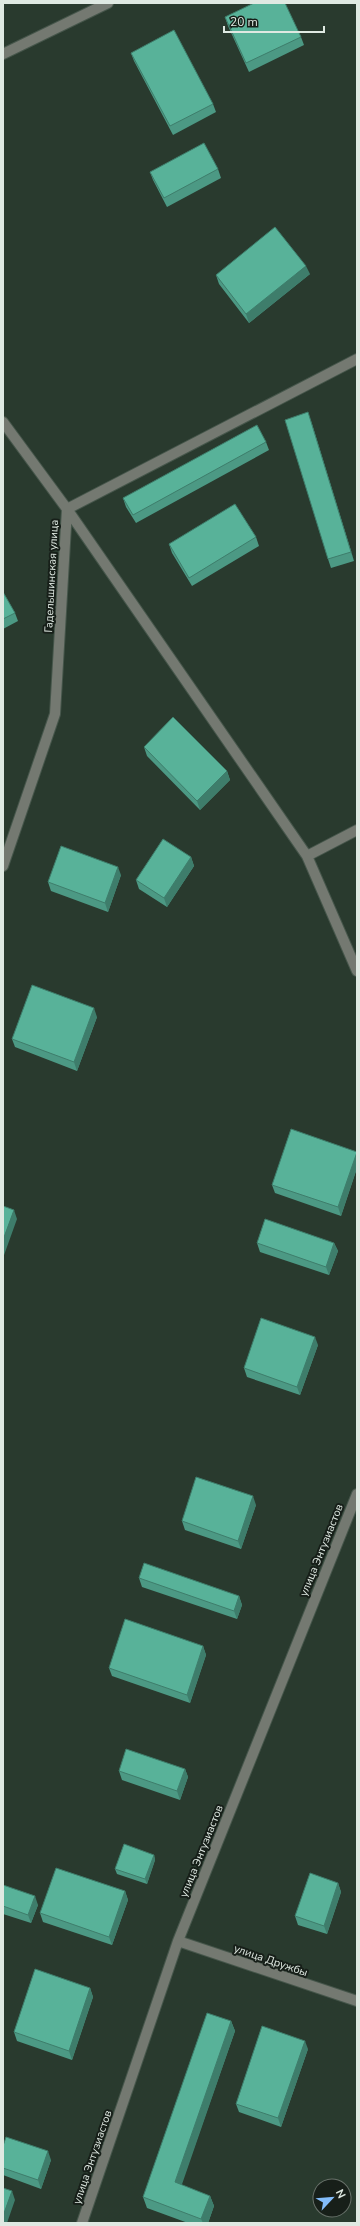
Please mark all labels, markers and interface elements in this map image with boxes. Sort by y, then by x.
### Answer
scale bar [224,8,324,34]
text: 20 m [230,14,258,30]
street label: Гадельшинская улица [41,519,62,633]
street label: улица Энтузиастов [296,1502,347,1599]
street label: улица Энтузиастов [176,1803,227,1900]
street label: улица Дружбы [232,1941,310,1980]
street label: улица Энтузиастов [69,2108,116,2206]
north arrow [312,2178,352,2218]
text: N [332,2187,349,2201]

